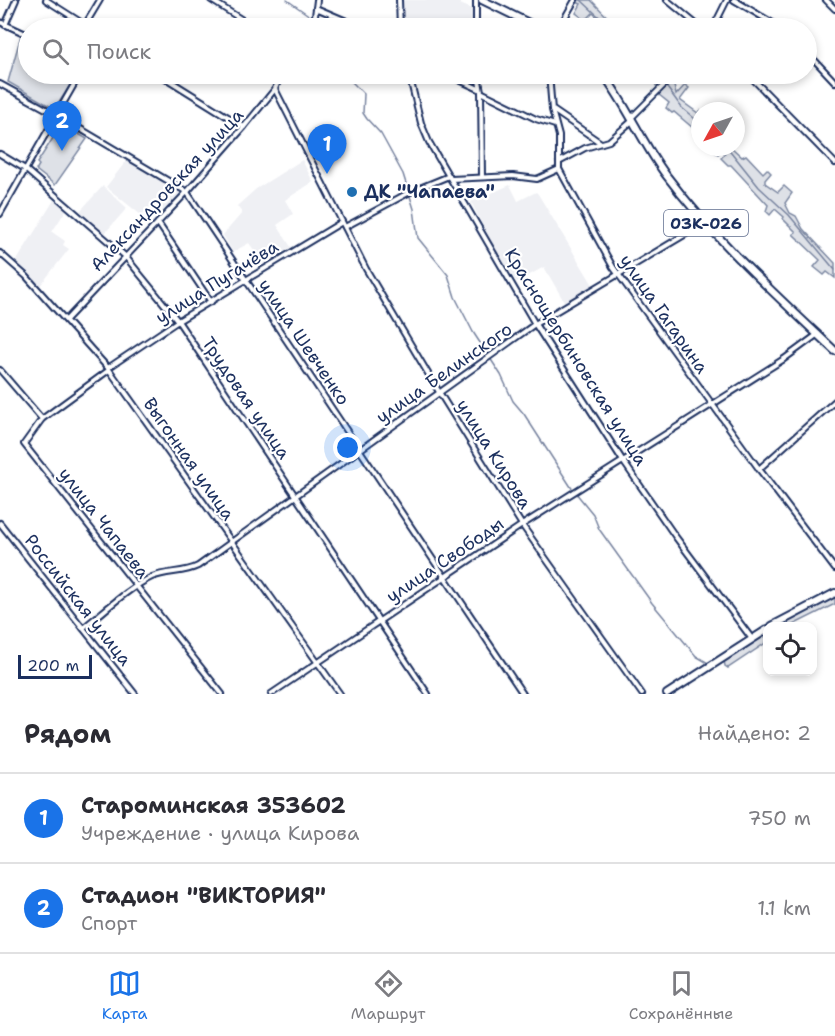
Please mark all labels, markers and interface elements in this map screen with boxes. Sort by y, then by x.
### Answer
search box [18,18,817,84]
icon: search [39,35,72,68]
text: Поиск [87,37,151,66]
pin: 2 [42,102,82,151]
north arrow [691,102,745,156]
street label: Александровская улица [85,103,249,277]
pin: 1 [308,124,346,174]
place label: ДК "Чапаева" [364,180,495,204]
marker: ДК "Чапаева" [345,185,359,199]
road number: 03К-026 [664,210,748,236]
street label: улица Пугачёва [151,235,283,329]
street label: Краснощербиновская улица [499,244,653,470]
street label: улица Гагарина [614,250,714,378]
street label: улица Шевченко [253,274,355,410]
street label: улица Белинского [371,317,517,429]
street label: Трудовая улица [196,332,296,464]
street label: Выгонная улица [138,393,240,525]
street label: улица Кирова [451,395,537,513]
your location [333,433,362,462]
street label: улица Чапаева [53,463,155,583]
street label: улица Свободы [381,512,509,608]
street label: Российская улица [19,529,137,671]
map controls [763,622,817,676]
button: locate [763,622,817,676]
scale bar [18,652,92,680]
text: 200 m [27,655,79,676]
text: Рядом [24,716,111,751]
text: Найдено: 2 [698,720,811,746]
text: Староминская 353602 [81,791,346,820]
text: 1 [39,805,48,831]
text: 750 m [748,805,811,831]
text: Учреждение · улица Кирова [81,820,359,846]
text: Стадион "ВИКТОРИЯ" [81,881,326,910]
text: 2 [37,895,51,921]
text: 1.1 km [757,895,811,921]
text: Спорт [81,910,137,936]
tab: Карта [102,967,147,1024]
tab: Маршрут [351,967,425,1024]
tab: Сохранённые [629,967,733,1024]

